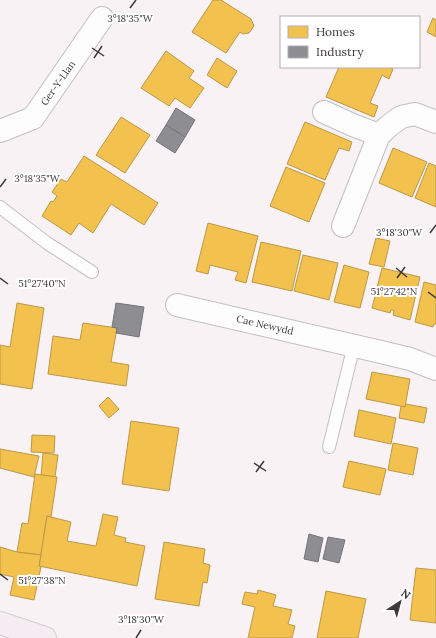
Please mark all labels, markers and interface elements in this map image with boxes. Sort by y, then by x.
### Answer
text: 3°18'35"W [107,12,154,25]
legend [280,16,420,68]
text: Homes [316,24,355,39]
text: Industry [316,44,364,59]
street label: Ger-Y-Llan [38,58,78,108]
text: 3°18'35"W [14,172,61,185]
text: 3°18'30"W [376,226,423,239]
text: 51°27'40"N [18,277,66,290]
text: 51°27'42"N [371,285,418,298]
street label: Cae Newydd [235,312,295,338]
text: 51°27'38"N [18,574,66,587]
north arrow [380,582,420,622]
text: N [398,586,414,602]
text: 3°18'30"W [118,613,165,626]

